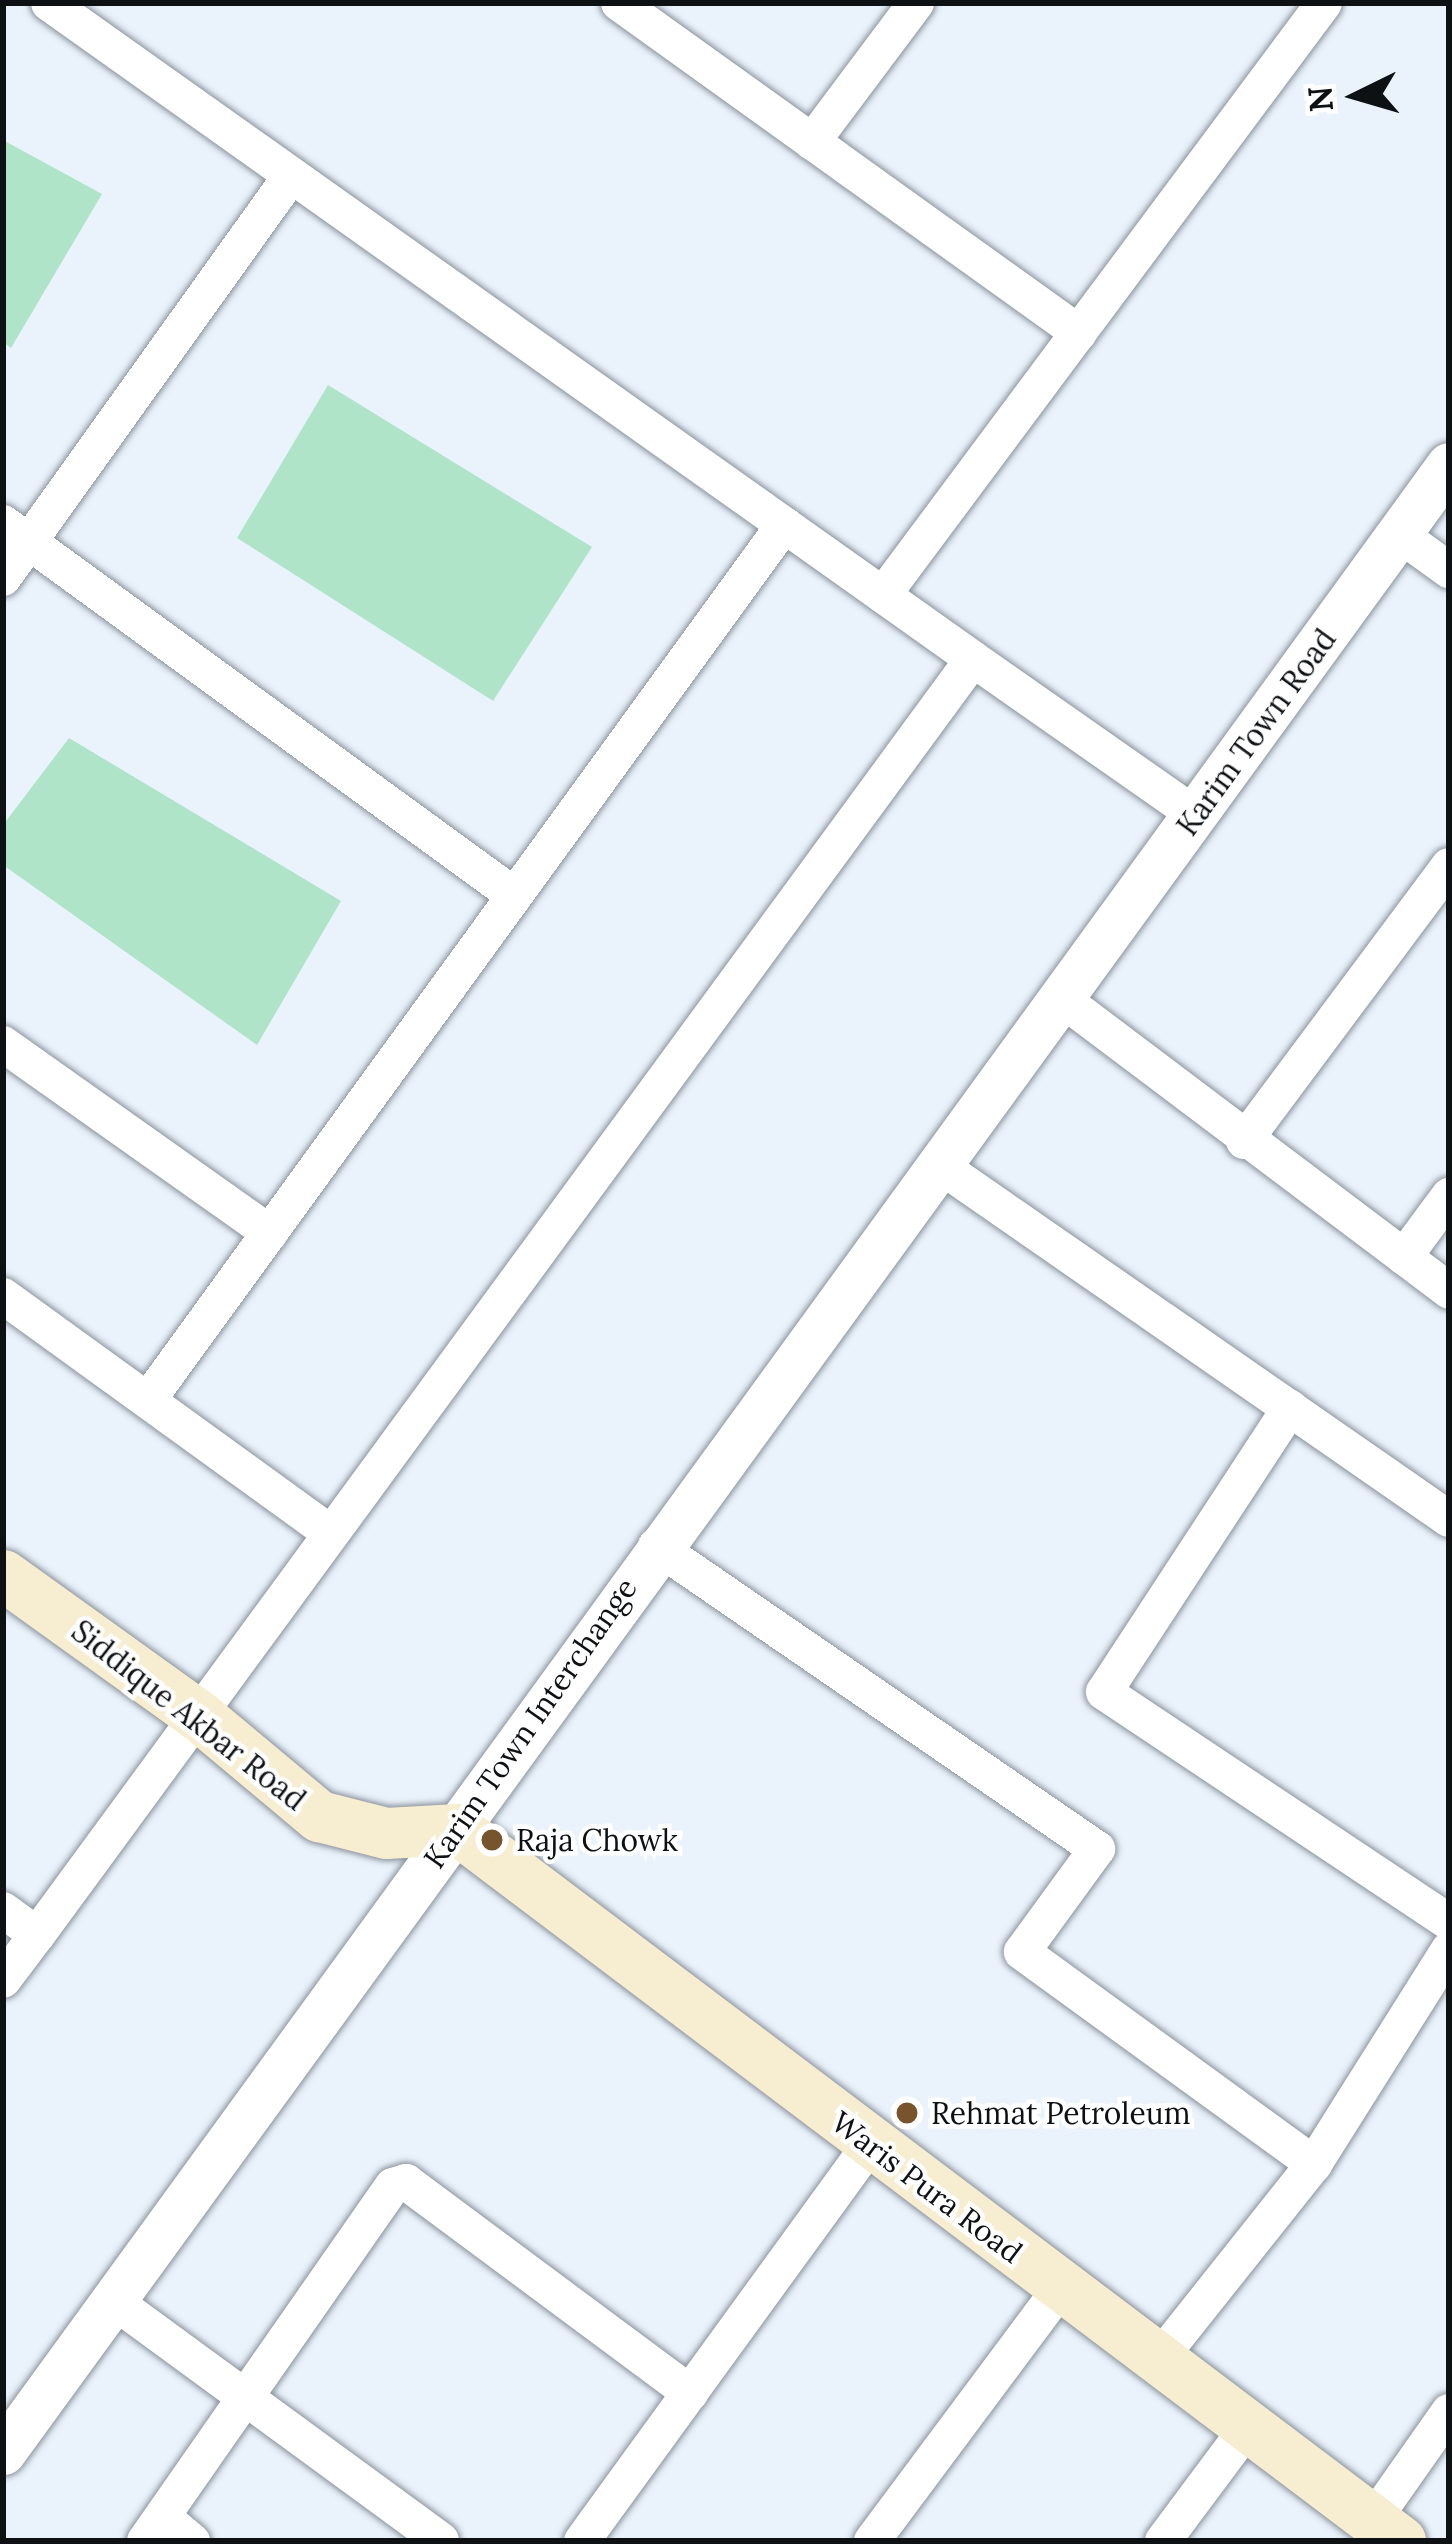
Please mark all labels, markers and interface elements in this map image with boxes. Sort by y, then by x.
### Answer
north arrow [1296,36,1416,156]
text: N [1298,85,1342,114]
street label: Karim Town Road [1169,622,1343,842]
street label: Karim Town Interchange [416,1571,644,1875]
street label: Siddique Akbar Road [65,1612,313,1818]
place label: Raja Chowk [516,1822,678,1858]
marker: Raja Chowk [479,1827,505,1853]
place label: Rehmat Petroleum [931,2095,1190,2131]
marker: Rehmat Petroleum [894,2100,920,2126]
street label: Waris Pura Road [825,2104,1029,2270]

